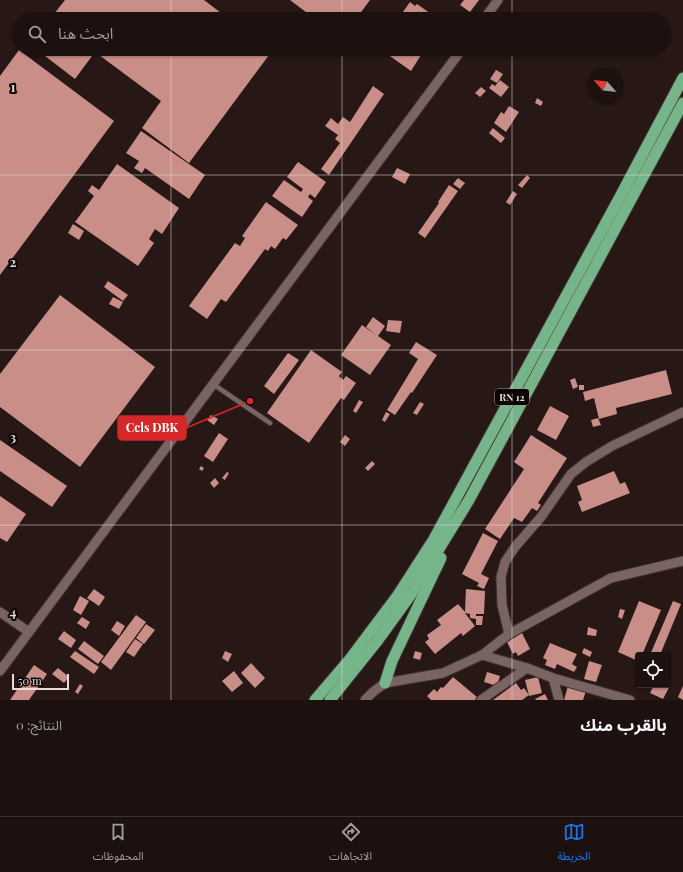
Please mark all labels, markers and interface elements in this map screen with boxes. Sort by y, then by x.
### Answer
search box [12,12,671,56]
icon: search [26,23,48,45]
text: ابحث هنا [58,23,113,43]
north arrow [587,68,623,104]
text: 1 [11,78,16,95]
text: 2 [10,253,17,270]
road number: RN 12 [495,389,529,405]
callout: Ccls DBK [118,416,186,440]
text: Ccls DBK [126,419,179,435]
text: 3 [10,428,16,445]
text: 4 [10,603,17,620]
map controls [635,652,671,688]
button: locate [635,652,671,688]
scale bar [12,672,69,691]
text: 50 m [18,673,42,688]
text: بالقرب منك [580,713,667,735]
text: النتائج: 0 [16,716,62,733]
tab: المحفوظات [93,821,144,868]
tab: الاتجاهات [329,821,372,868]
tab: الخريطة [557,821,590,868]

